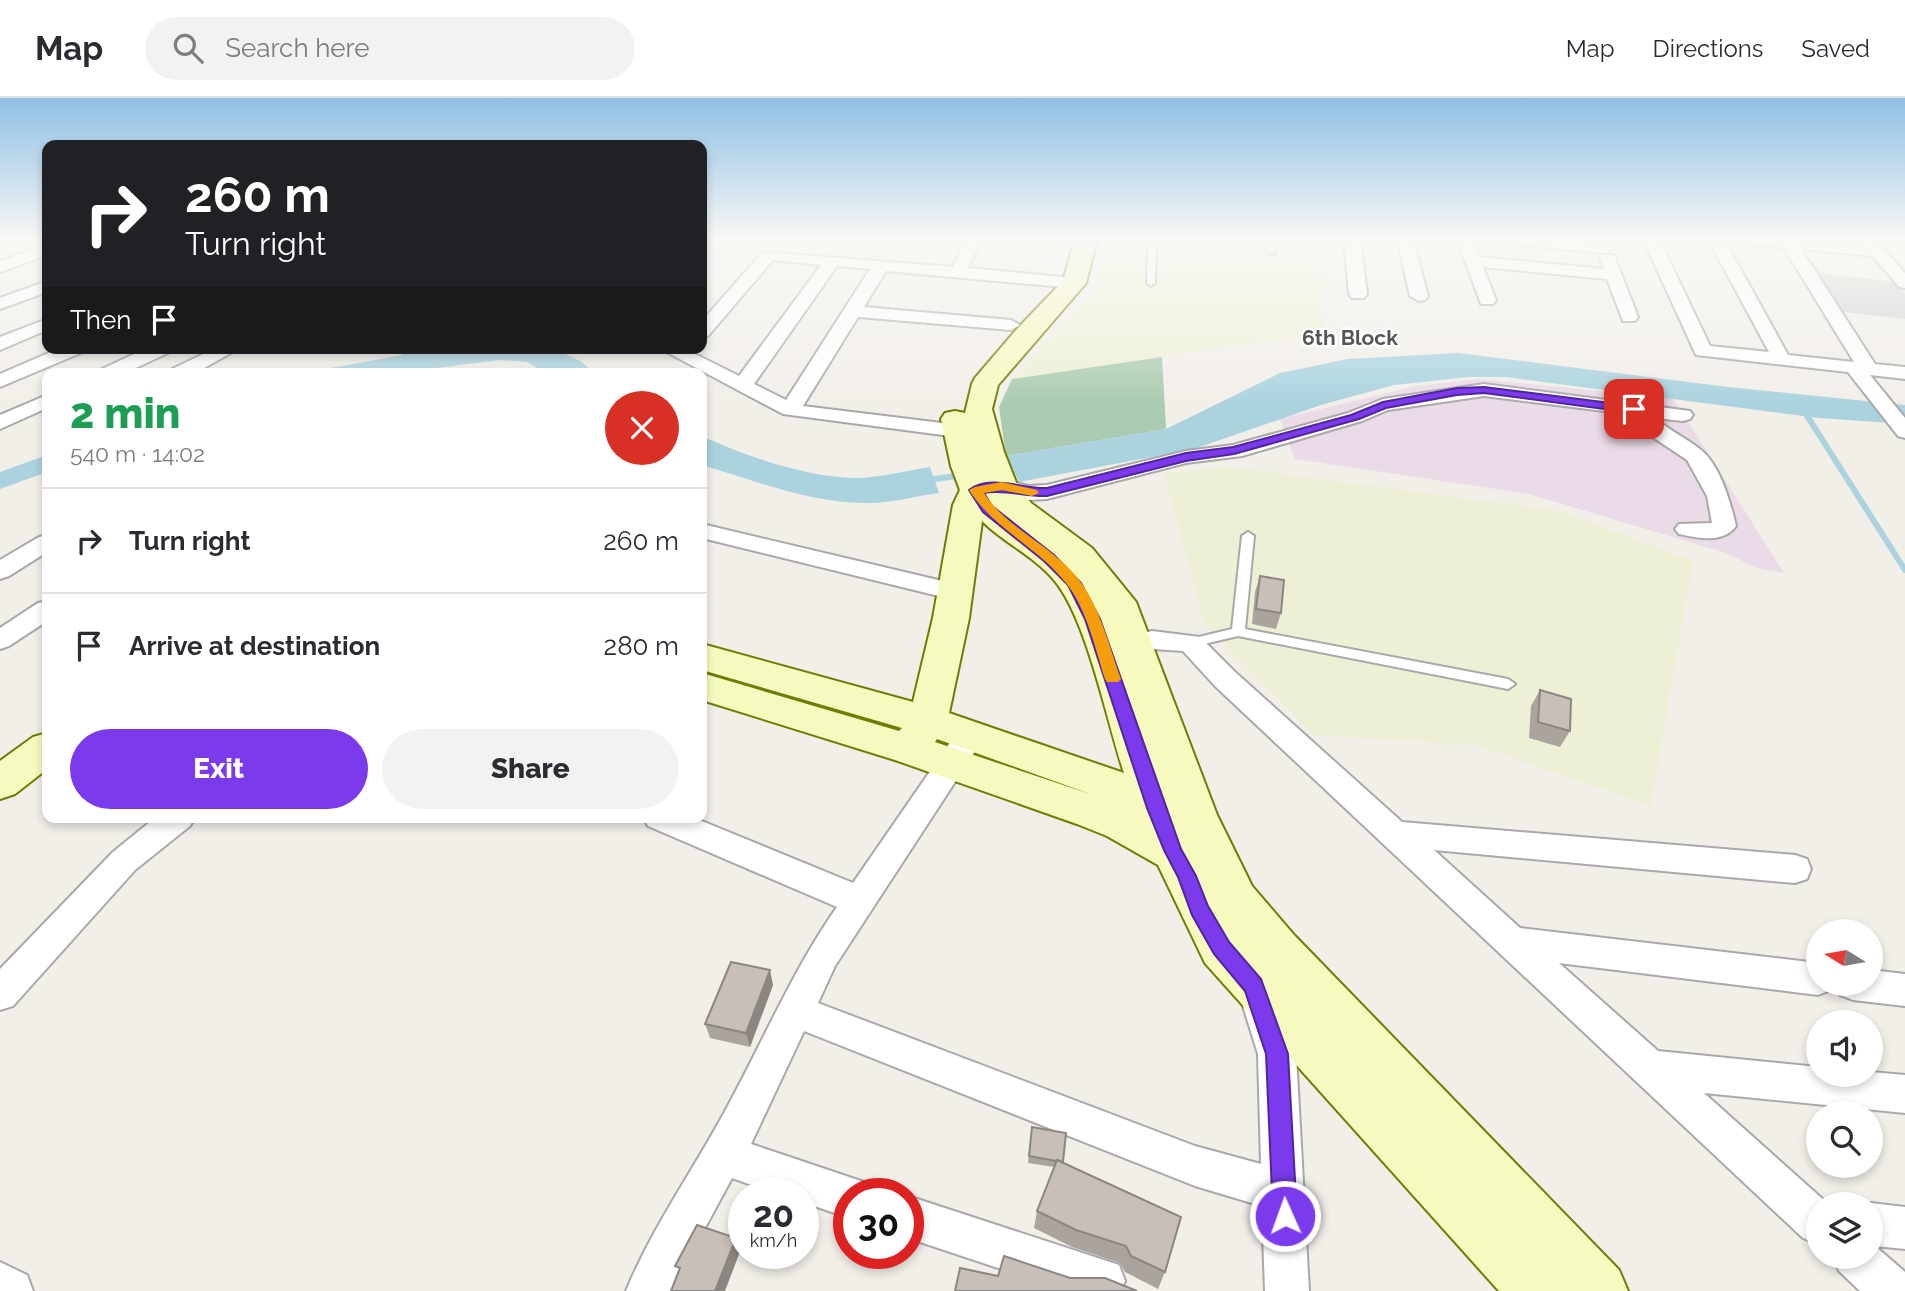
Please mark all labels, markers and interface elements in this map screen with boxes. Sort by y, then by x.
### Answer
search box [145,17,635,80]
text: Map [35,29,103,68]
icon: search [169,29,207,67]
text: Search here [225,33,370,63]
text: Map [1566,34,1615,63]
text: Directions [1653,34,1763,63]
text: Saved [1801,34,1870,63]
text: 260 m [185,166,330,223]
icon: right [70,168,161,259]
text: Turn right [185,225,326,262]
icon: arrive [145,301,183,339]
text: Then [70,305,131,335]
district label: 6th Block [1302,325,1398,350]
pin [1604,379,1664,439]
text: 2 min [70,389,180,438]
icon: arrive [1615,390,1653,428]
button: close [605,391,679,465]
text: 540 m · 14:02 [70,440,205,467]
icon: right [70,522,108,560]
text: Turn right [129,526,250,556]
text: 260 m [603,526,679,556]
icon: arrive [70,627,108,665]
text: Arrive at destination [129,631,380,661]
text: 280 m [604,631,679,661]
button: Exit [70,729,368,809]
button: Share [382,729,679,809]
north arrow [1806,919,1883,996]
map controls [1806,919,1883,1269]
button: sound [1806,1010,1883,1087]
button: search [1806,1101,1883,1178]
speed limit sign: 30 [833,1178,924,1269]
position arrow [1248,1179,1322,1253]
button: layers [1806,1192,1883,1269]
text: 20 [753,1194,794,1235]
text: km/h [750,1230,797,1251]

